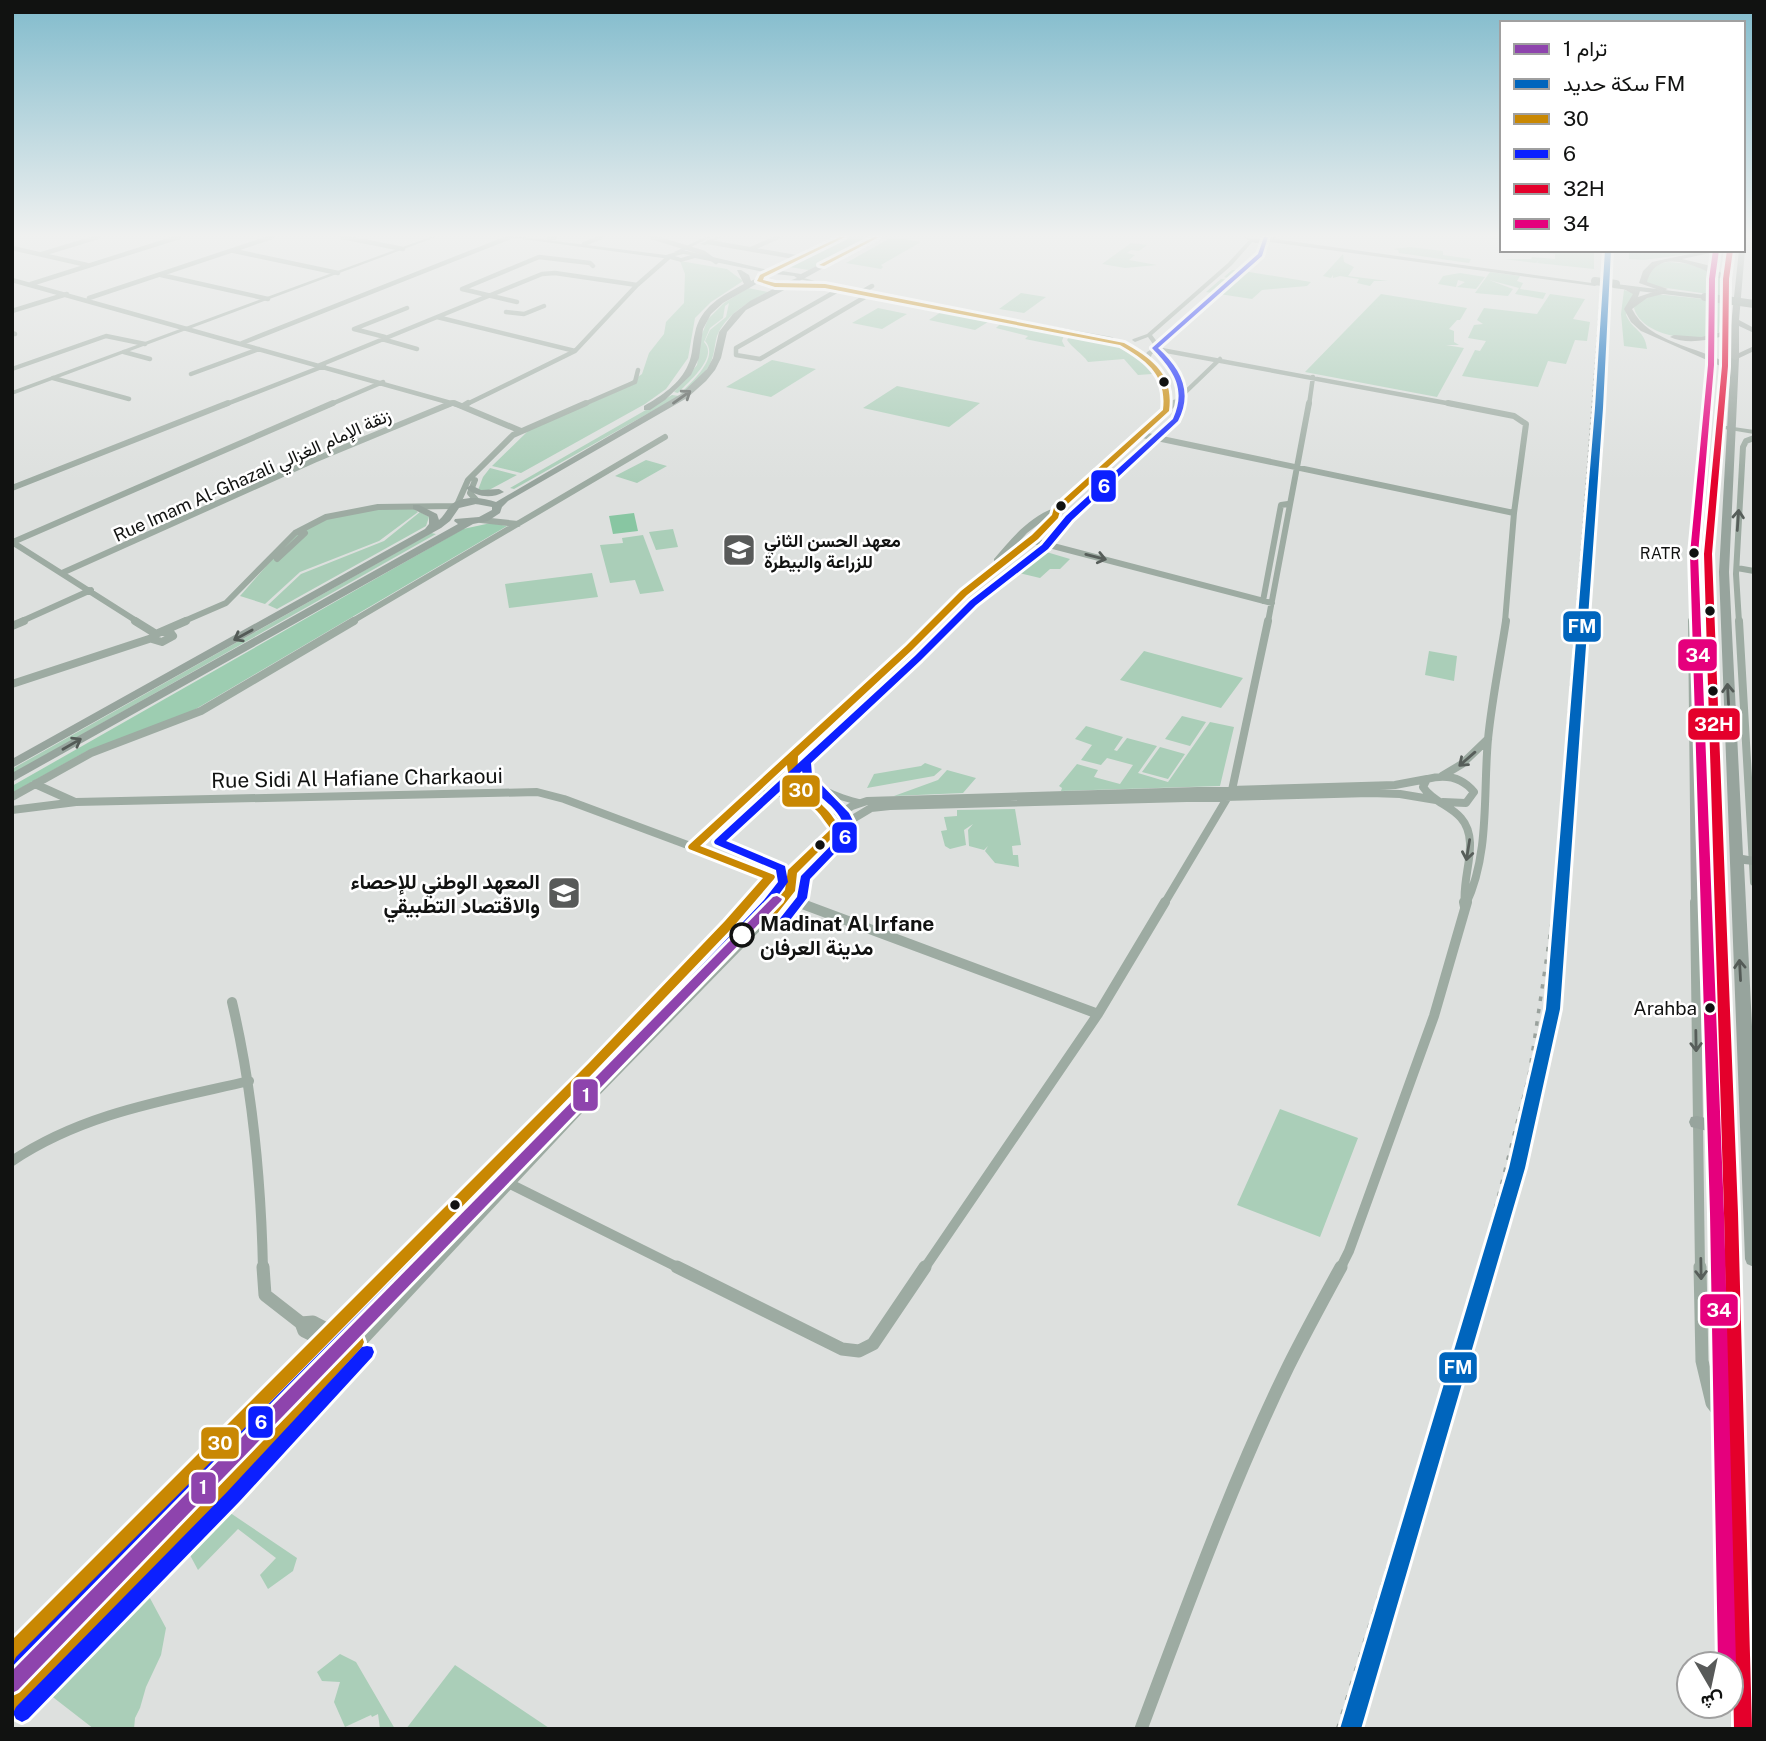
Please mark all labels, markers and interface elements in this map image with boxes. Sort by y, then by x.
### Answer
legend [1500,21,1745,252]
text: ترام 1 [1563,36,1607,63]
text: سكة حديد FM [1563,71,1685,96]
text: 30 [1563,106,1589,131]
text: 6 [1563,141,1576,166]
text: 32H [1563,176,1605,201]
text: 34 [1563,211,1589,236]
unlabelled marker [1157,375,1171,389]
one-way arrow [672,390,691,404]
street label: Rue Imam Al-Ghazali زنقة الإمام الغزالي [110,404,396,550]
line badge: 6 [1090,469,1117,503]
text: 6 [1098,475,1110,497]
unlabelled marker [1054,499,1068,513]
one-way arrow [1732,510,1745,532]
place label: معهد الحسن الثاني للزراعة والبيطرة [764,530,901,573]
school or university icon: معهد الحسن الثاني للزراعة والبيطرة [720,531,758,569]
place label: RATR [1640,544,1681,563]
marker: RATR [1687,546,1701,560]
one-way arrow [1084,551,1106,564]
unlabelled marker [1703,604,1717,618]
line badge: FM [1562,610,1602,643]
text: FM [1567,615,1597,637]
one-way arrow [233,628,253,642]
line badge: 34 [1677,638,1718,672]
text: 34 [1685,644,1711,666]
one-way arrow [1722,683,1735,706]
unlabelled marker [1706,684,1720,698]
line badge: 32H [1687,707,1741,741]
text: 32H [1694,713,1734,735]
one-way arrow [61,737,81,751]
one-way arrow [1458,751,1476,767]
street label: Rue Sidi Al Hafiane Charkaoui [211,763,503,793]
line badge: 30 [781,774,821,808]
text: 30 [789,779,813,801]
line badge: 6 [831,821,858,854]
text: 6 [839,826,851,848]
unlabelled marker [813,838,827,852]
one-way arrow [1461,838,1474,861]
place label: المعهد الوطني للإحصاء والاقتصاد التطبيقي [350,869,540,923]
school or university icon: المعهد الوطني للإحصاء والاقتصاد التطبيقي [545,874,583,912]
place label: Madinat Al Irfane مدينة العرفان [760,911,934,961]
marker: Madinat Al Irfane مدينة العرفان [730,923,754,947]
one-way arrow [1733,959,1746,982]
place label: Arahba [1633,997,1697,1019]
marker: Arahba [1703,1001,1717,1015]
one-way arrow [1689,1030,1703,1053]
line badge: 1 [572,1078,599,1112]
text: 1 [582,1084,590,1106]
unlabelled marker [448,1198,462,1212]
one-way arrow [1695,1257,1708,1280]
line badge: 34 [1699,1293,1739,1327]
text: 34 [1706,1299,1732,1321]
line badge: FM [1438,1351,1478,1384]
text: FM [1443,1356,1473,1378]
line badge: 6 [247,1405,274,1439]
text: 6 [255,1411,267,1433]
line badge: 30 [200,1426,240,1460]
text: 30 [208,1432,232,1454]
line badge: 1 [190,1471,217,1505]
text: 1 [199,1476,207,1498]
north arrow [1675,1650,1745,1720]
text: ش [1699,1688,1726,1714]

